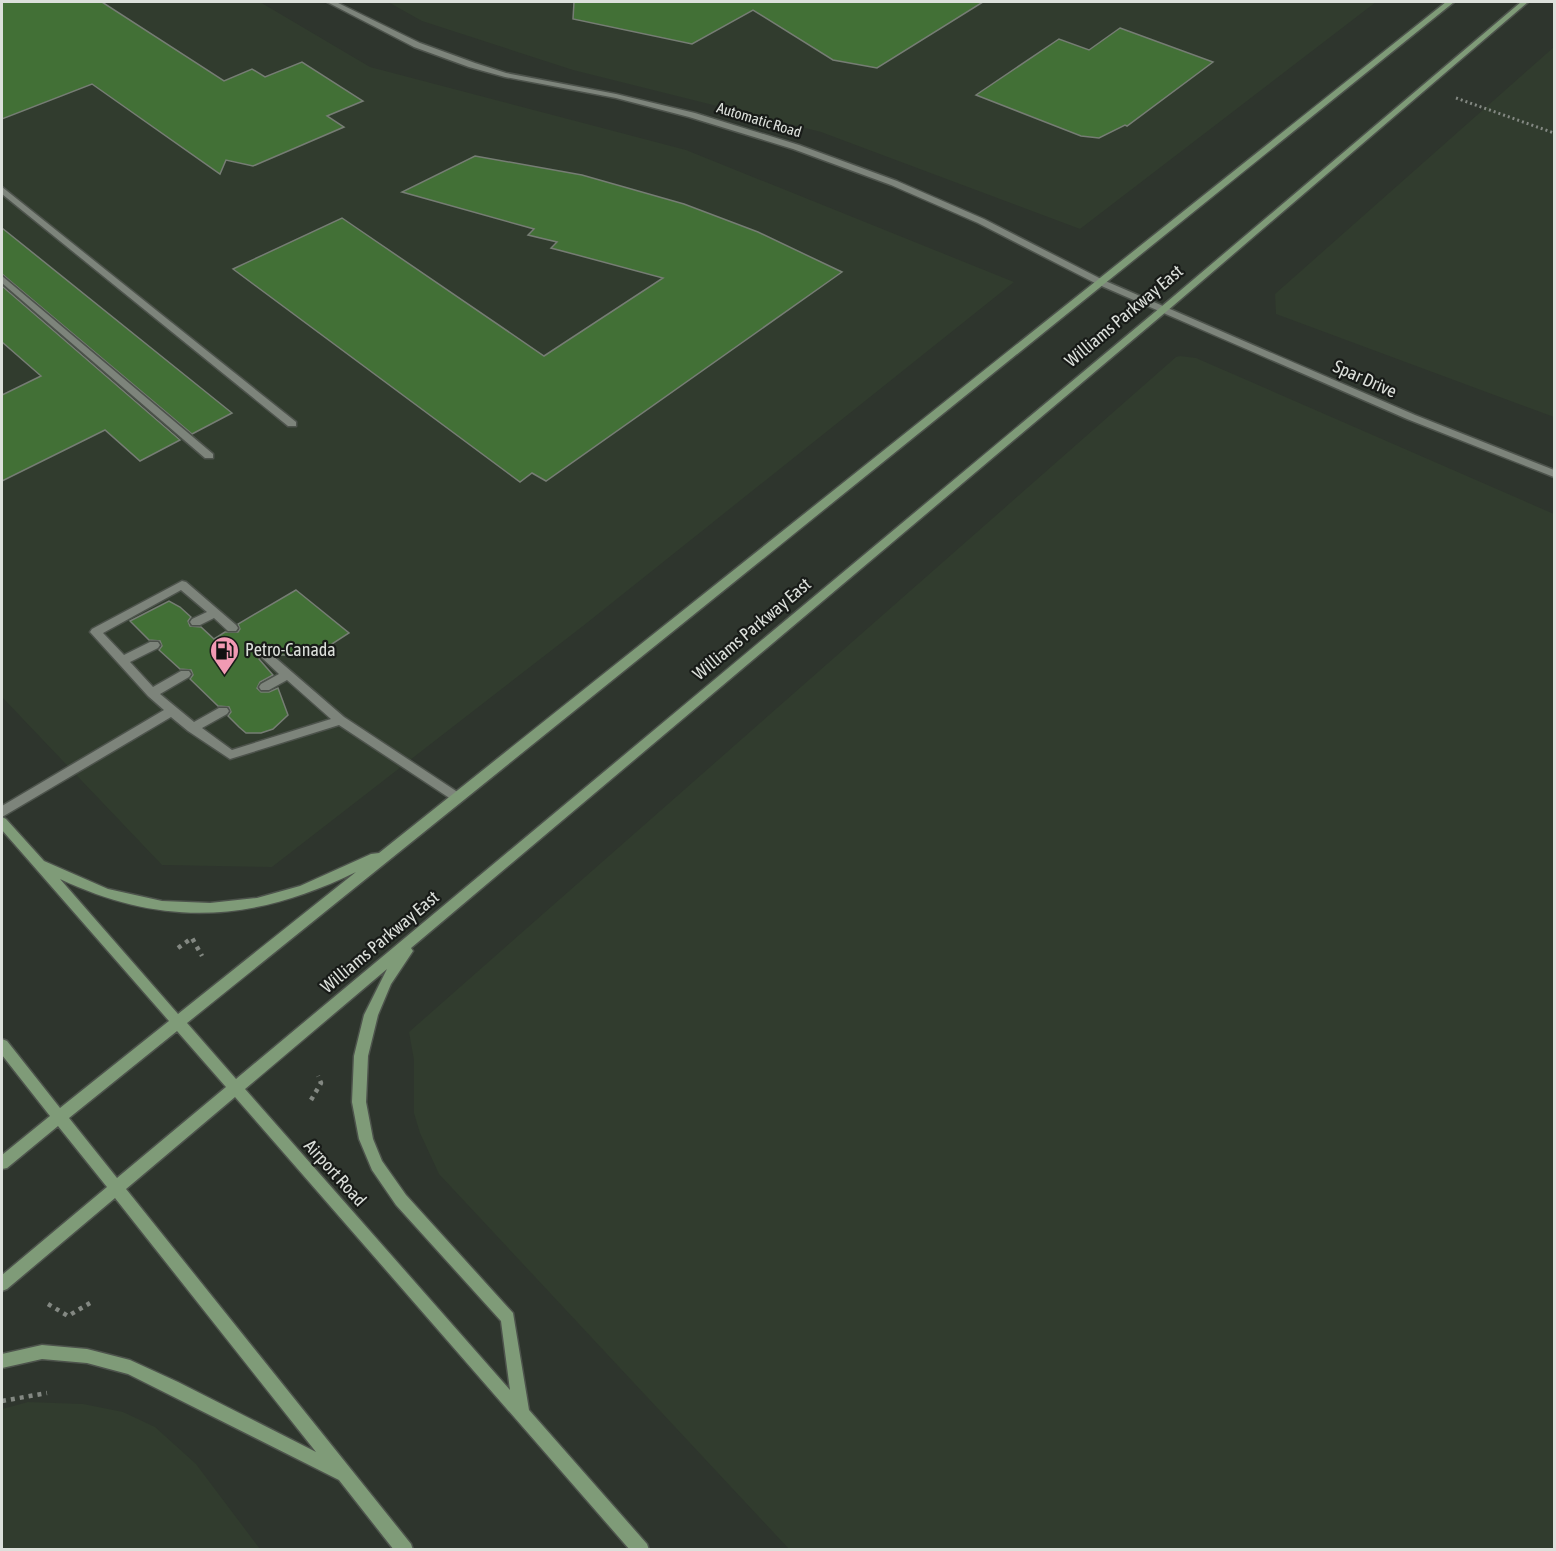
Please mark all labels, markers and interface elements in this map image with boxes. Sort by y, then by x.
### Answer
street label: Automatic Road [715,99,804,140]
street label: Williams Parkway East [1060,260,1187,371]
street label: Spar Drive [1330,355,1400,402]
street label: Williams Parkway East [688,573,815,684]
fuel station icon: Petro-Canada [208,634,240,676]
place label: Petro-Canada [245,639,336,660]
street label: Williams Parkway East [316,886,443,997]
street label: Airport Road [300,1135,371,1210]

